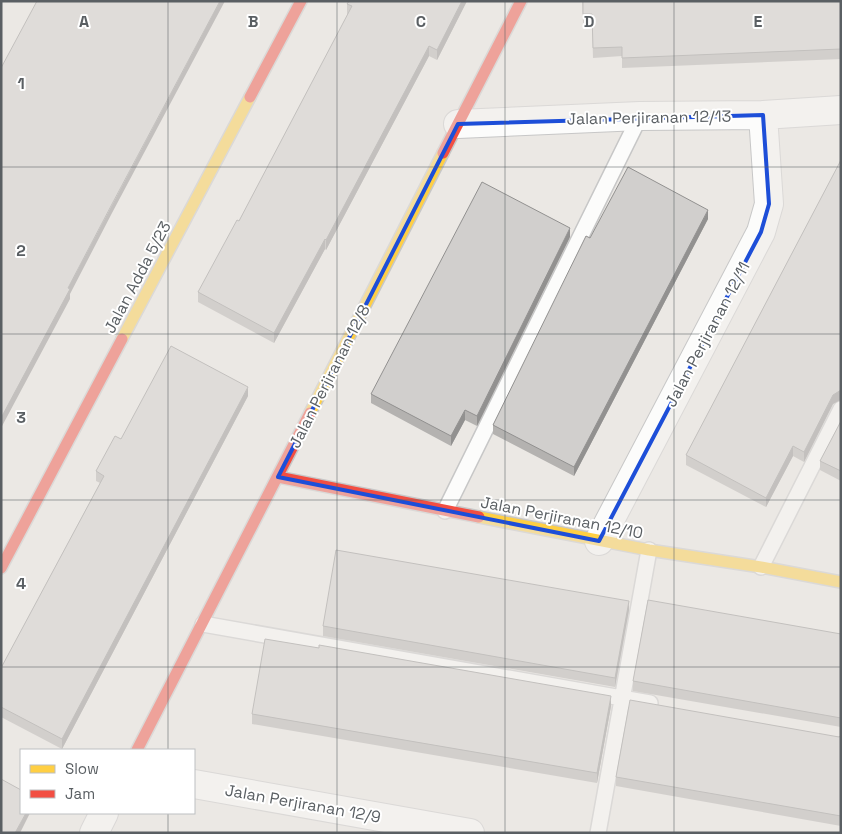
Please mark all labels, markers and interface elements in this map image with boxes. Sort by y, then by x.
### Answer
text: A [79,11,89,32]
text: B [248,11,258,32]
text: C [416,11,426,32]
text: D [584,11,594,32]
text: E [754,11,763,32]
text: 1 [17,73,25,94]
street label: Jalan Perjiranan 12/13 [567,106,731,129]
street label: Jalan Adda 5/23 [99,218,176,337]
text: 2 [16,240,26,261]
street label: Jalan Perjiranan 12/11 [660,258,755,411]
street label: Jalan Perjiranan 12/8 [284,301,375,451]
text: 3 [16,407,26,428]
street label: Jalan Perjiranan 12/10 [479,491,645,544]
text: 4 [16,573,26,594]
legend [20,749,195,814]
text: Slow [65,759,99,778]
street label: Jalan Perjiranan 12/9 [223,779,383,828]
text: Jam [65,784,95,803]

